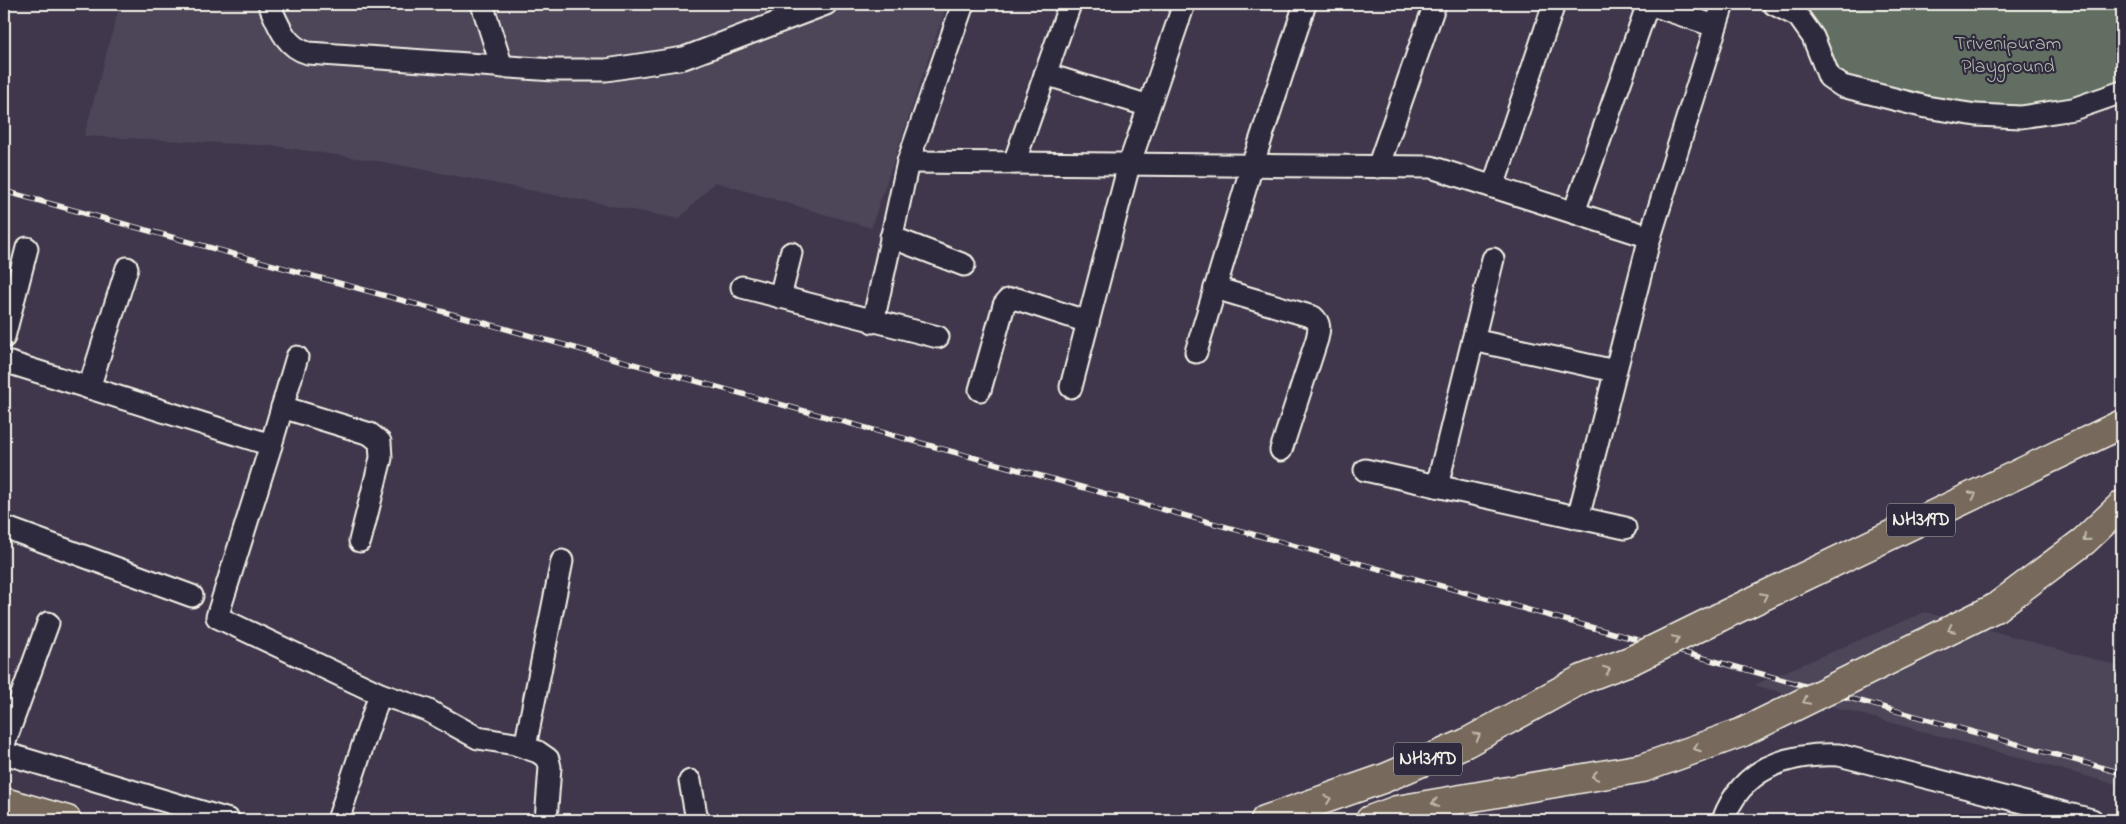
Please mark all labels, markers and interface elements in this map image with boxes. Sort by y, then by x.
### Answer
park label: Trivenipuram Playground [1955,30,2061,83]
one-way arrow [1968,491,1977,501]
road number: NH319D [1887,504,1955,536]
one-way arrow [2083,532,2092,541]
one-way arrow [1758,592,1767,602]
one-way arrow [1948,623,1957,633]
one-way arrow [1671,635,1680,645]
one-way arrow [1602,666,1611,676]
one-way arrow [1802,695,1811,705]
one-way arrow [1472,733,1481,743]
road number: NH319D [1394,742,1462,776]
one-way arrow [1693,742,1701,752]
one-way arrow [1591,770,1599,780]
one-way arrow [1323,795,1331,805]
one-way arrow [1430,798,1439,808]

